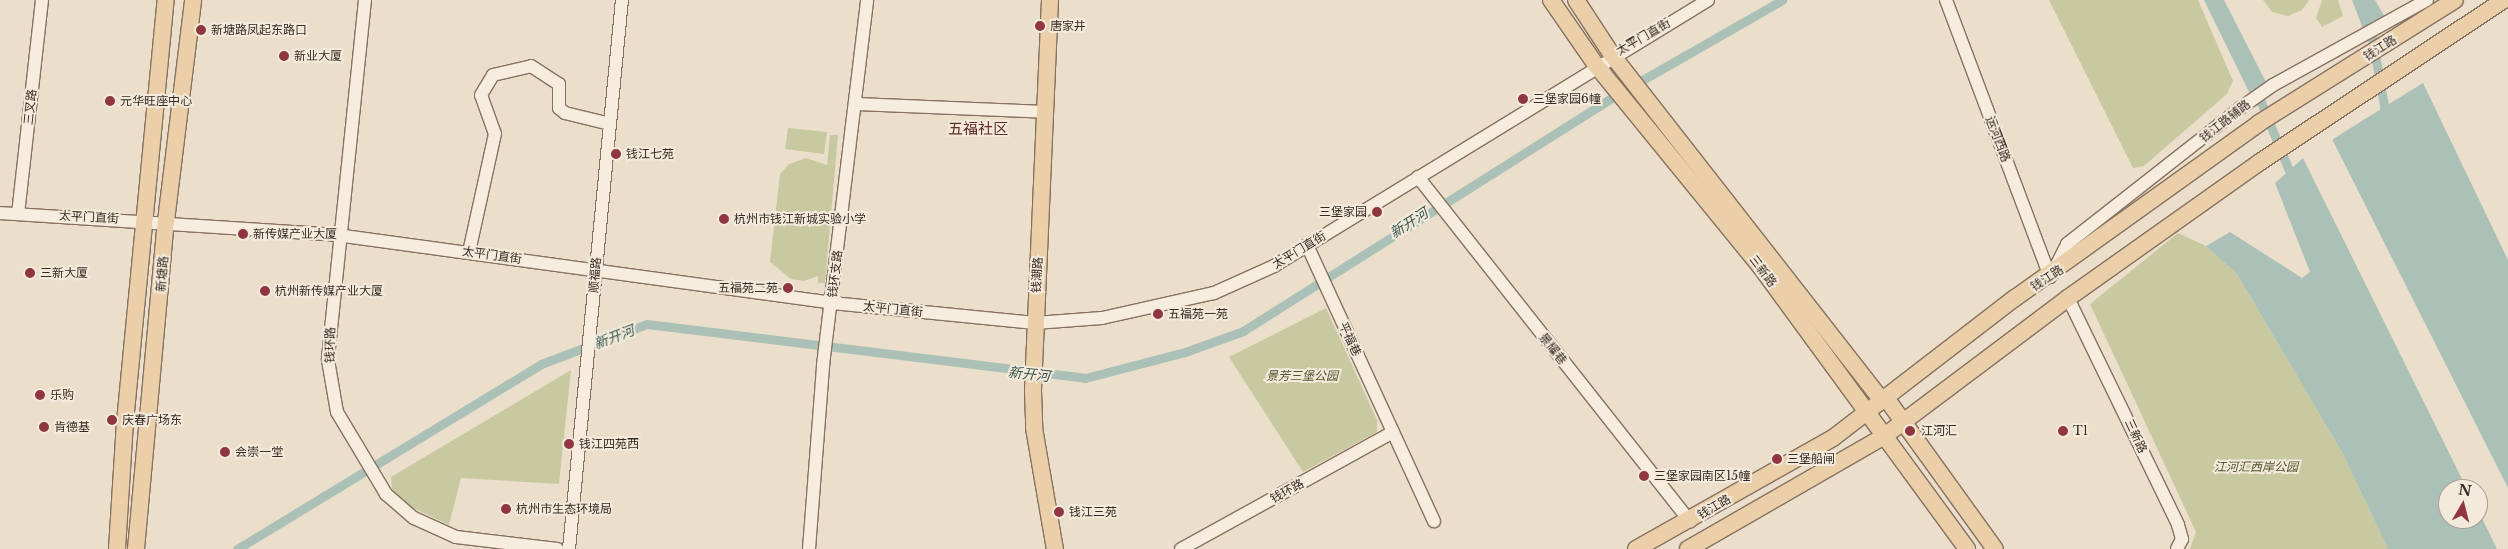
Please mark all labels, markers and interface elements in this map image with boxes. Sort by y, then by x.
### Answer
street label: 太平门直街 [1613,16,1673,58]
place label: 唐家井 [1050,19,1086,33]
marker: 唐家井 [1034,20,1046,32]
place label: 新塘路凤起东路口 [211,23,307,37]
marker: 新塘路凤起东路口 [195,24,207,36]
street label: 钱江路 [2361,32,2399,64]
place label: 新业大厦 [294,49,342,63]
marker: 新业大厦 [278,50,290,62]
street label: 三叉路 [21,88,39,126]
place label: 三堡家园6幢 [1533,92,1601,106]
marker: 三堡家园6幢 [1517,93,1529,105]
place label: 元华旺座中心 [120,94,192,108]
marker: 元华旺座中心 [104,95,116,107]
street label: 钱江路辅路 [2197,97,2253,145]
street label: 运河西路 [1983,114,2013,164]
district label: 五福社区 [948,120,1008,138]
place label: 钱江七苑 [626,147,674,161]
marker: 钱江七苑 [610,148,622,160]
place label: 三堡家园 [1319,205,1367,219]
water label: 新开河 [1387,205,1431,241]
marker: 三堡家园 [1371,206,1383,218]
street label: 太平门直街 [59,208,119,226]
place label: 杭州市钱江新城实验小学 [734,212,866,226]
marker: 杭州市钱江新城实验小学 [718,213,730,225]
place label: 新传媒产业大厦 [253,227,337,241]
marker: 新传媒产业大厦 [237,228,249,240]
street label: 太平门直街 [1270,228,1328,272]
street label: 太平门直街 [461,244,523,266]
street label: 钱环支路 [825,249,845,299]
street label: 三新路 [1746,252,1780,290]
street label: 新塘路 [153,255,171,293]
street label: 顺福路 [586,256,604,294]
street label: 钱潮路 [1029,257,1045,293]
street label: 钱江路 [2028,262,2066,294]
place label: 三新大厦 [40,266,88,280]
marker: 三新大厦 [24,267,36,279]
place label: 五福苑二苑 [718,281,778,295]
marker: 五福苑二苑 [782,282,794,294]
place label: 杭州新传媒产业大厦 [275,284,383,298]
marker: 杭州新传媒产业大厦 [259,285,271,297]
street label: 太平门直街 [862,299,924,319]
place label: 五福苑一苑 [1168,307,1228,321]
marker: 五福苑一苑 [1152,308,1164,320]
street label: 平福巷 [1336,320,1364,358]
water label: 新开河 [591,322,637,352]
street label: 钱环路 [322,327,338,363]
street label: 景耀巷 [1536,330,1570,368]
water label: 新开河 [1007,363,1051,385]
park label: 景芳三堡公园 [1266,369,1338,383]
place label: 乐购 [50,388,74,402]
marker: 乐购 [34,389,46,401]
place label: 庆春广场东 [122,413,182,427]
marker: 庆春广场东 [106,414,118,426]
street label: 三新路 [2122,417,2150,455]
place label: 肯德基 [54,420,90,434]
marker: 肯德基 [38,421,50,433]
marker: 江河汇 [1903,424,1917,438]
place label: 江河汇 [1921,424,1957,438]
place label: T1 [2073,424,2088,438]
marker: T1 [2057,425,2069,437]
place label: 钱江四苑西 [579,437,639,451]
marker: 钱江四苑西 [563,438,575,450]
place label: 会崇一堂 [235,445,283,459]
marker: 会崇一堂 [219,446,231,458]
place label: 三堡船闸 [1787,452,1835,466]
marker: 三堡船闸 [1771,453,1783,465]
park label: 江河汇西岸公园 [2214,460,2298,474]
place label: 三堡家园南区15幢 [1654,469,1750,483]
marker: 三堡家园南区15幢 [1638,470,1650,482]
street label: 钱环路 [1268,476,1306,506]
north arrow [2438,479,2488,529]
text: N [2457,480,2473,500]
street label: 钱江路 [1695,492,1733,522]
place label: 杭州市生态环境局 [516,502,612,516]
marker: 杭州市生态环境局 [500,503,512,515]
place label: 钱江三苑 [1069,505,1117,519]
marker: 钱江三苑 [1053,506,1065,518]

